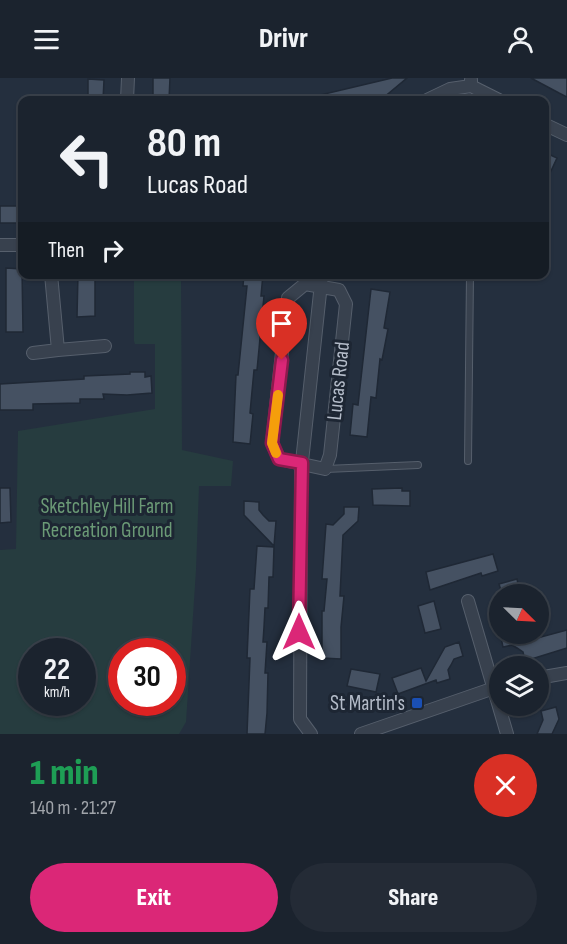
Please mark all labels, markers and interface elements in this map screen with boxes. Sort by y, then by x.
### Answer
icon: menu [30,23,63,56]
text: Drivr [259,23,308,55]
icon: person [504,23,537,56]
text: 80 m [147,118,221,169]
icon: left [48,120,126,198]
text: Lucas Road [147,169,248,201]
icon: right [96,234,129,267]
text: Then [48,237,84,264]
pin [256,298,307,360]
icon: arrive [265,307,298,340]
street label: Lucas Road [322,341,355,421]
park label: Sketchley Hill Farm Recreation Ground [40,494,174,543]
north arrow [489,584,549,644]
map controls [489,584,549,716]
position arrow [267,600,331,664]
speed limit sign: 30 [108,638,186,716]
text: 22 [44,652,70,688]
button: layers [489,656,549,716]
text: km/h [44,683,70,702]
place label: St Martin's [330,691,405,716]
marker: St Martin's [410,696,424,710]
text: 1 min [30,752,98,795]
button: close [474,754,537,817]
text: 140 m · 21:27 [30,796,116,820]
button: Exit [30,863,278,932]
button: Share [290,863,537,932]

